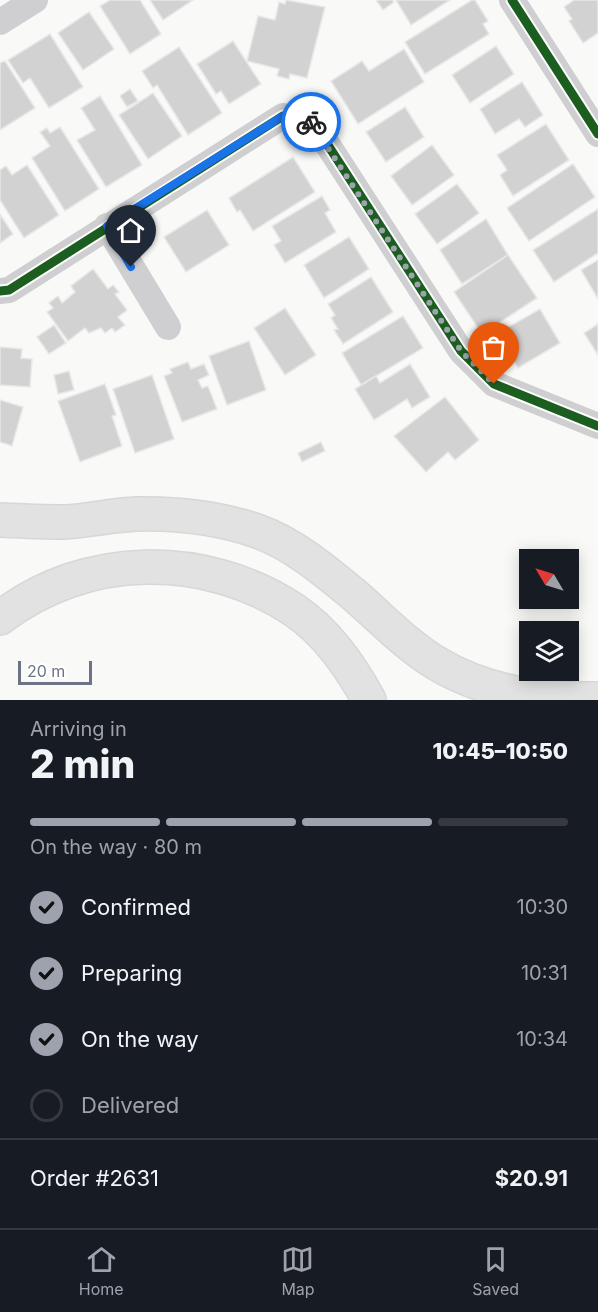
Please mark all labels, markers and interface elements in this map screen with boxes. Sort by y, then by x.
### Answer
courier [281,92,341,152]
icon: bike [295,106,328,139]
pin [105,205,156,267]
icon: home [114,214,147,247]
pin [468,322,519,384]
icon: bag [477,331,510,364]
north arrow [519,549,579,609]
map controls [519,549,579,681]
button: layers [519,621,579,681]
scale bar [18,658,92,686]
text: 20 m [27,661,65,681]
text: Arriving in [30,717,127,741]
text: 10:45–10:50 [433,738,568,764]
text: 2 min [30,740,135,787]
text: On the way · 80 m [30,835,202,859]
icon: check [30,891,63,924]
text: Confirmed [81,894,191,920]
text: 10:30 [517,895,568,919]
icon: check [30,957,63,990]
text: Preparing [81,960,182,986]
text: 10:31 [521,961,568,985]
icon: check [30,1023,63,1056]
text: On the way [81,1026,199,1052]
text: 10:34 [516,1027,568,1051]
text: Delivered [81,1092,179,1118]
text: Order #2631 [30,1165,159,1191]
text: $20.91 [495,1165,568,1191]
tab: Home [79,1243,124,1299]
tab: Map [281,1243,315,1299]
tab: Saved [472,1243,519,1299]

